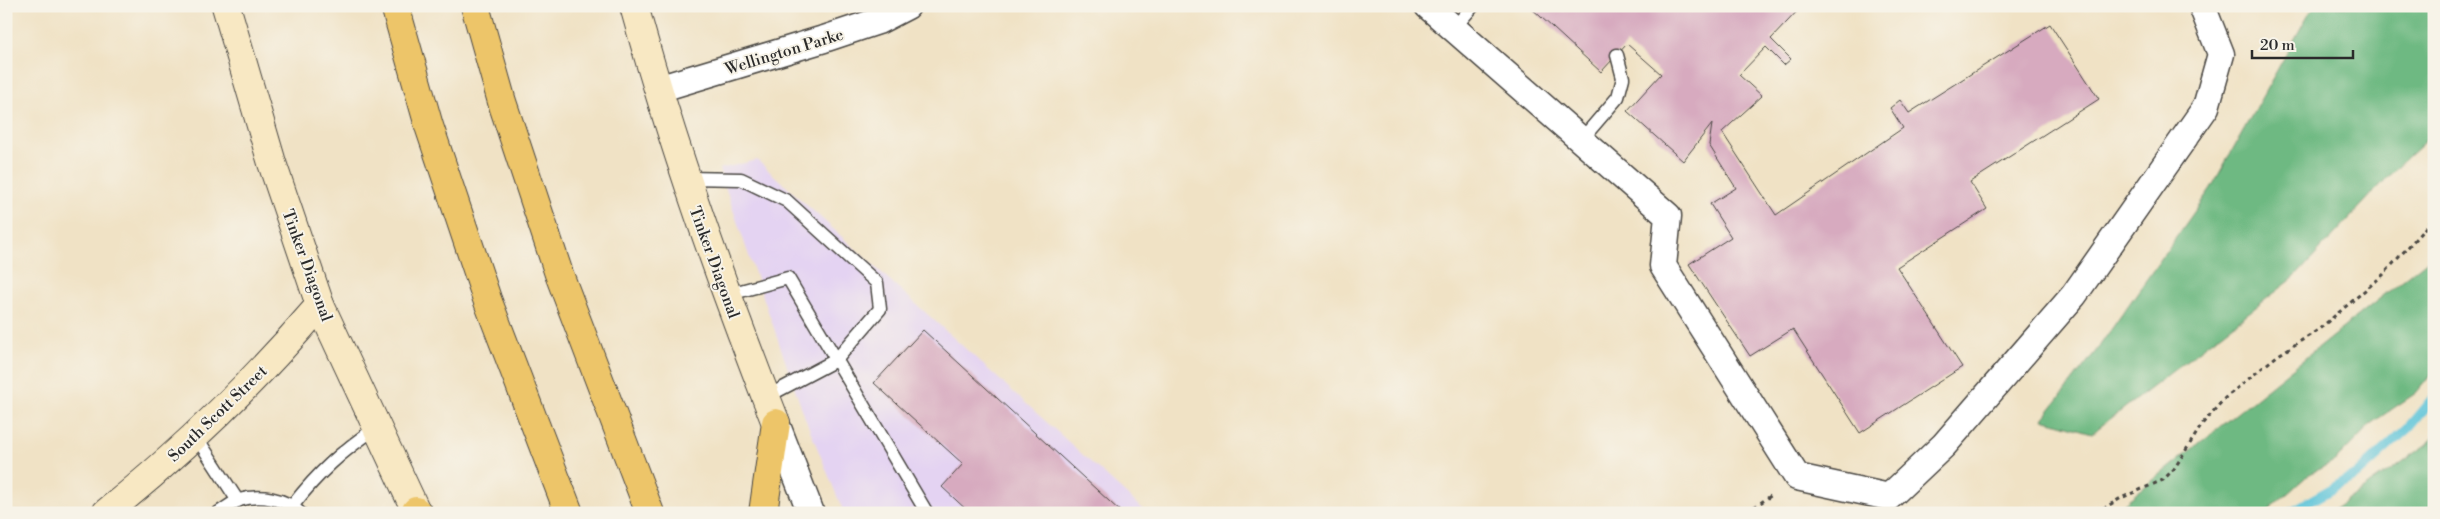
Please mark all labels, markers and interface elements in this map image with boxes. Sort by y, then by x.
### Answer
street label: Wellington Parke [722,24,846,80]
scale bar [2252,28,2354,60]
text: 20 m [2260,36,2295,55]
street label: Tinker Diagonal [684,204,744,321]
street label: Tinker Diagonal [277,207,337,324]
street label: South Scott Street [164,361,272,466]

